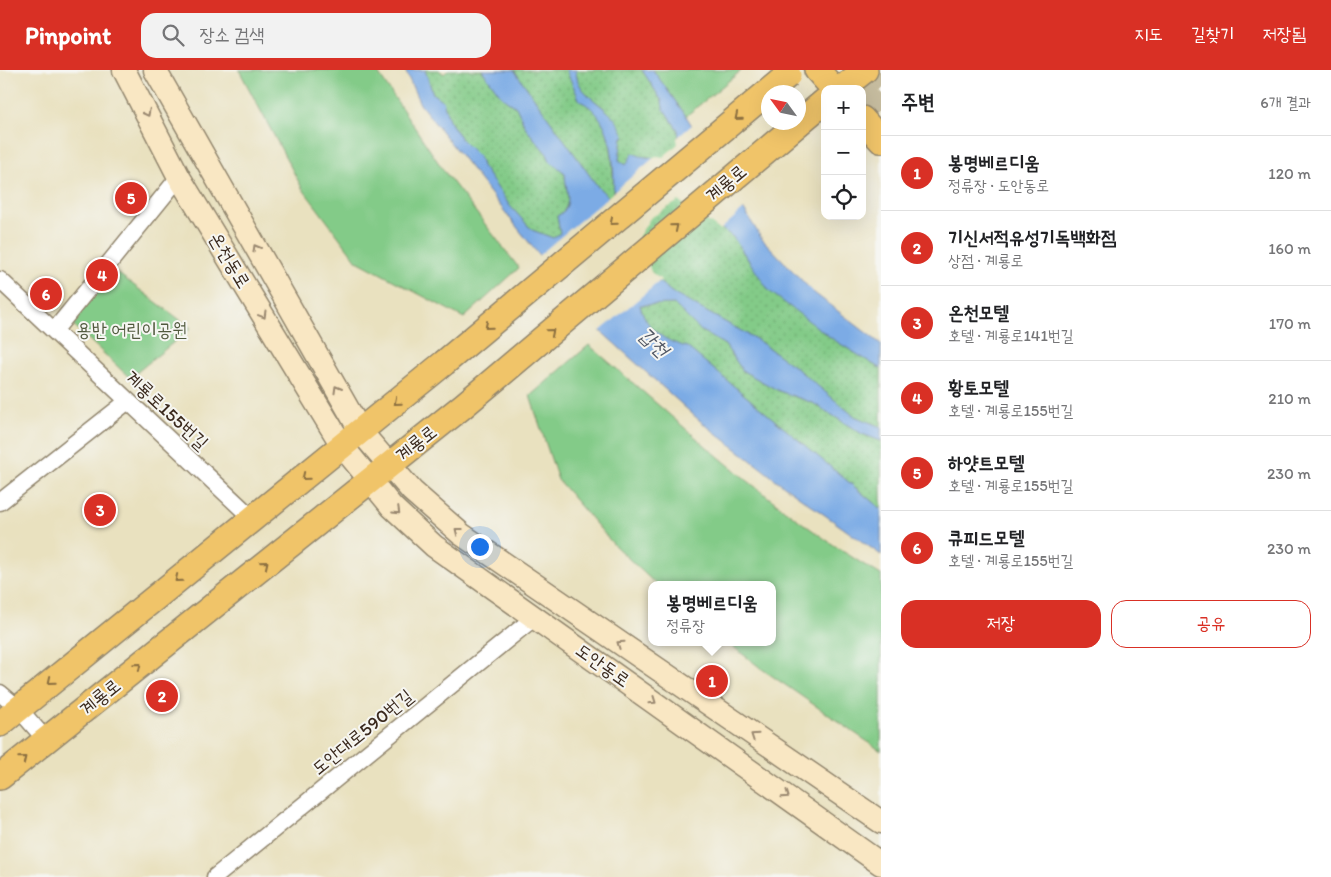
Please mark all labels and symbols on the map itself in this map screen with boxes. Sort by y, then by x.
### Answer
north arrow [761,85,806,130]
one-way arrow [141,108,151,117]
one-way arrow [734,112,743,121]
street label: 계룡로 [701,159,751,207]
pin: 5 [115,179,147,217]
one-way arrow [610,216,619,224]
one-way arrow [669,224,678,233]
street label: 온천동로 [204,228,256,292]
one-way arrow [253,245,263,254]
pin: 4 [86,256,118,294]
pin: 6 [30,275,62,313]
one-way arrow [256,309,266,318]
park label: 용반 어린이공원 [76,318,188,341]
one-way arrow [485,320,494,329]
water label: 갑천 [634,322,675,363]
one-way arrow [545,329,554,338]
street label: 계룡로155번길 [121,366,213,454]
one-way arrow [333,386,343,395]
one-way arrow [393,396,402,405]
street label: 계룡로 [391,420,441,466]
one-way arrow [301,472,310,481]
pin: 3 [84,491,116,529]
one-way arrow [391,505,400,514]
one-way arrow [454,528,464,537]
your location [467,534,493,560]
one-way arrow [259,562,268,570]
one-way arrow [175,574,184,582]
street label: 도안동로 [571,638,635,692]
one-way arrow [616,641,626,650]
pin: 1 [696,662,728,700]
one-way arrow [133,663,142,672]
street label: 계룡로 [75,674,125,720]
one-way arrow [48,676,57,684]
pin: 2 [146,677,178,715]
street label: 도안대로590번길 [307,684,417,780]
one-way arrow [647,695,657,704]
one-way arrow [750,733,760,742]
one-way arrow [17,756,26,764]
one-way arrow [780,790,789,798]

